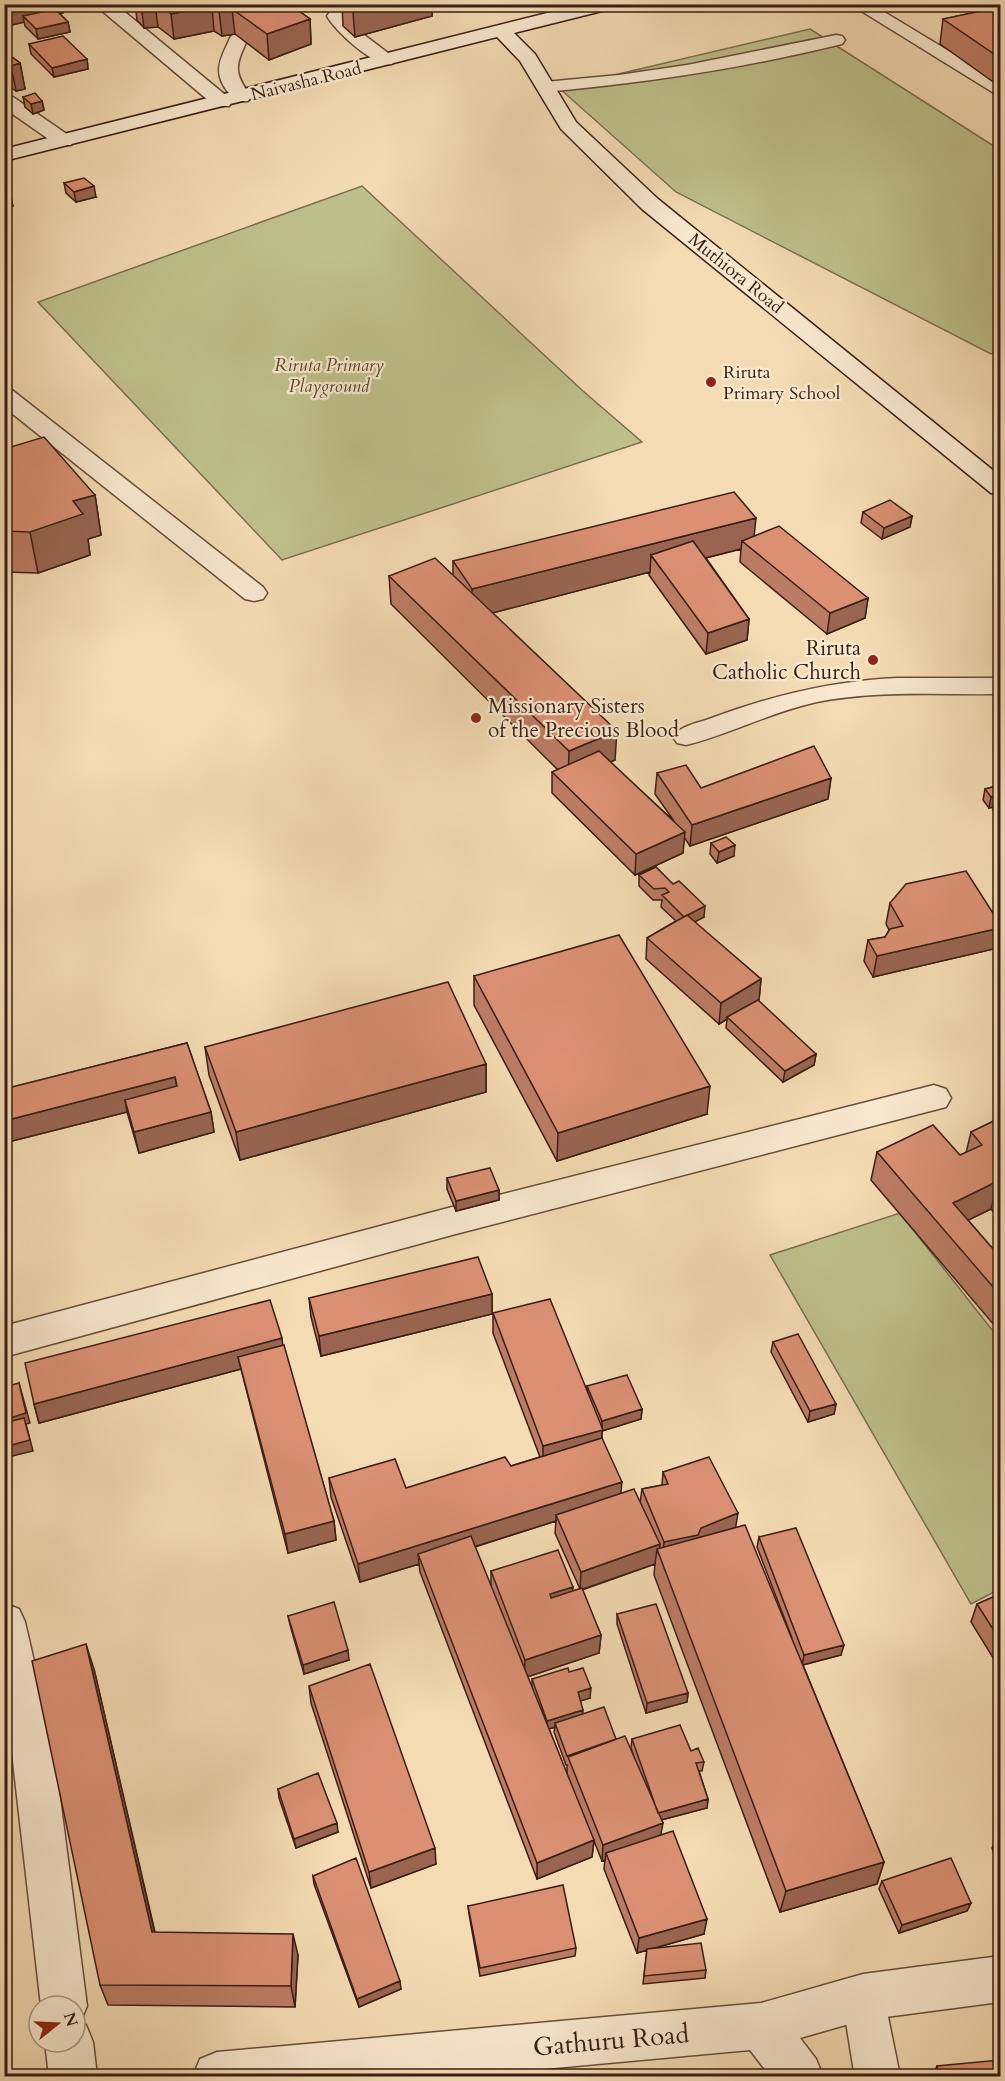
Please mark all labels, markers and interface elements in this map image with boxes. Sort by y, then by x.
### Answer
street label: Naivasha Road [248,56,364,107]
street label: Muthiora Road [683,227,789,320]
park label: Riruta Primary Playground [274,353,384,399]
place label: Riruta Primary School [723,360,841,406]
marker: Riruta Primary School [704,375,718,389]
place label: Riruta Catholic Church [712,634,861,687]
marker: Riruta Catholic Church [866,653,880,667]
place label: Missionary Sisters of the Precious Blood [488,692,679,745]
marker: Missionary Sisters of the Precious Blood [469,711,483,725]
north arrow [27,1994,87,2054]
text: N [58,2010,83,2030]
street label: Gathuru Road [532,2016,691,2065]

